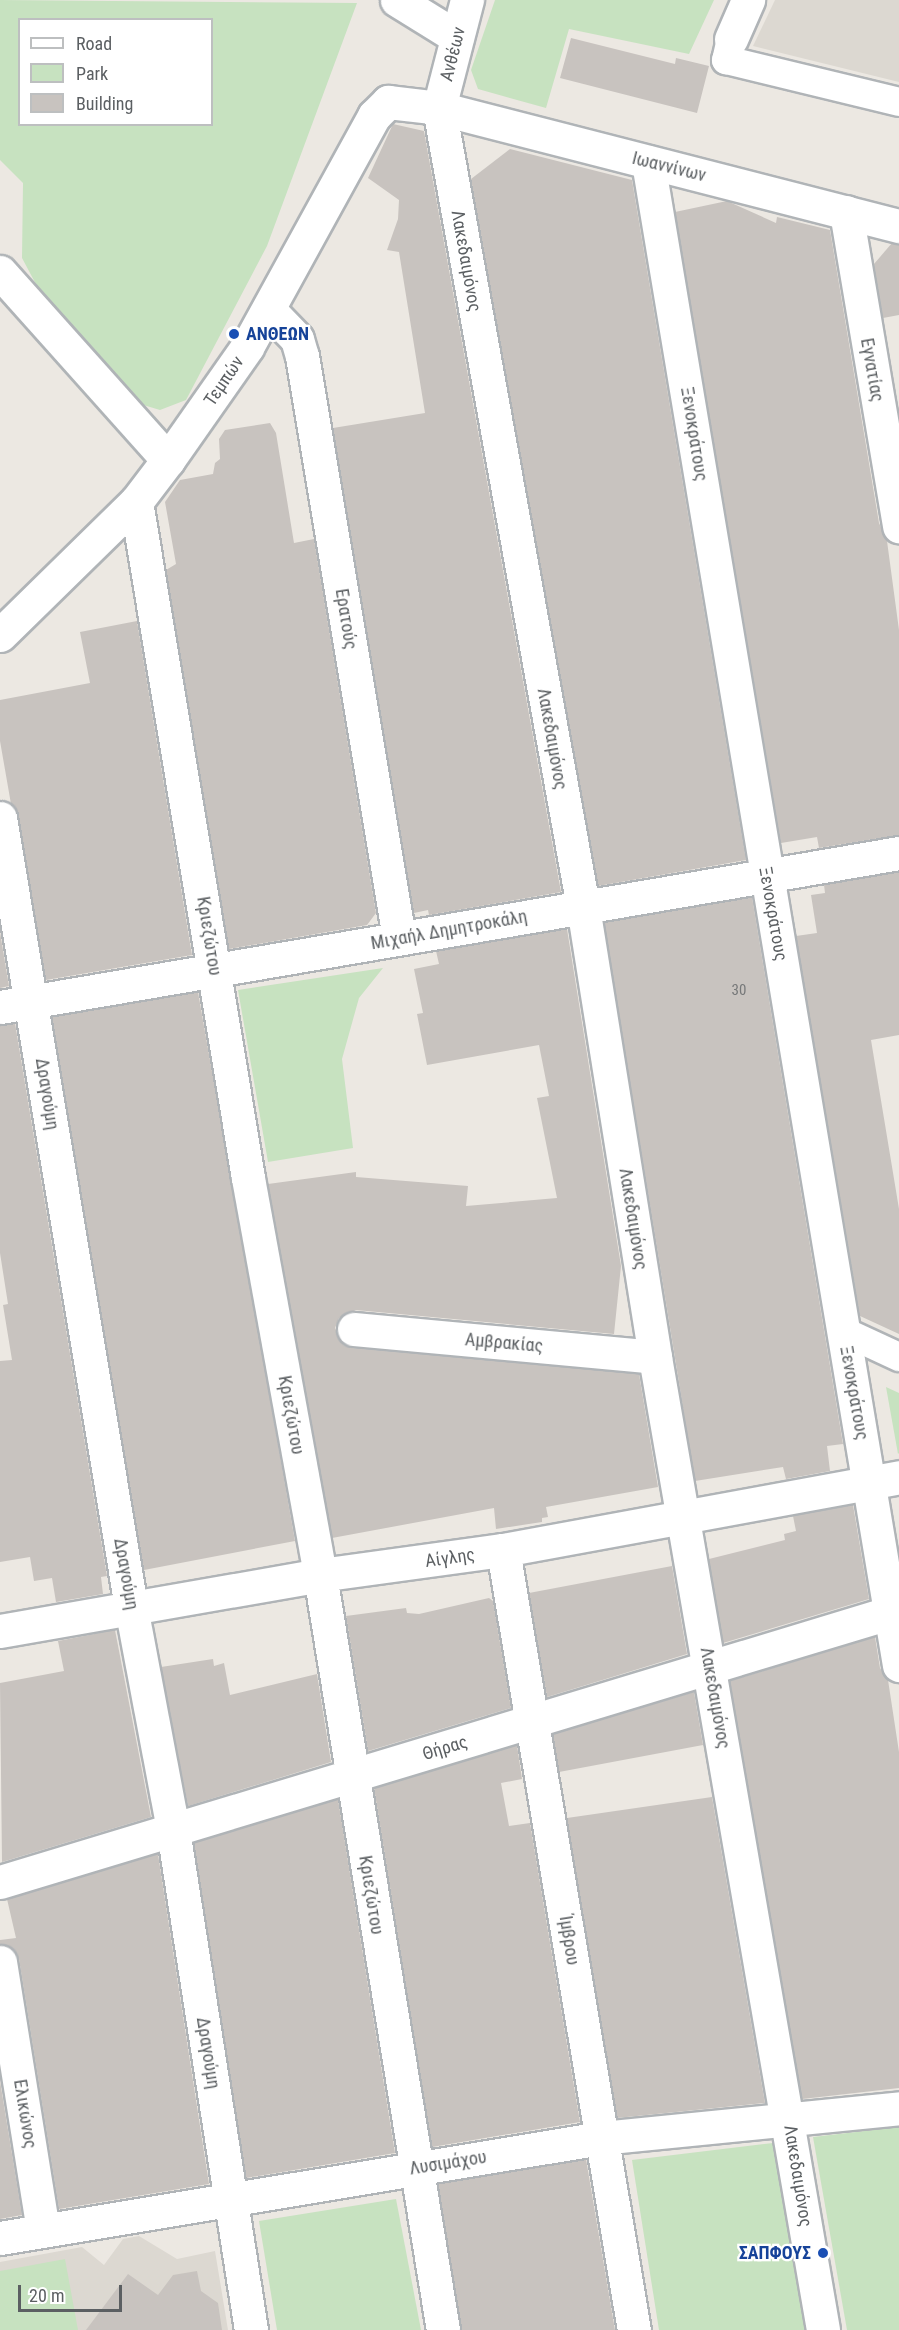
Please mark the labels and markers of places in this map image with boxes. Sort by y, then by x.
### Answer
place label: ΑΝΘΕΩΝ [246,323,309,345]
marker: ΑΝΘΕΩΝ [227,327,241,341]
place label: ΣΑΠΦΟΥΣ [739,2242,811,2264]
marker: ΣΑΠΦΟΥΣ [816,2246,830,2260]

